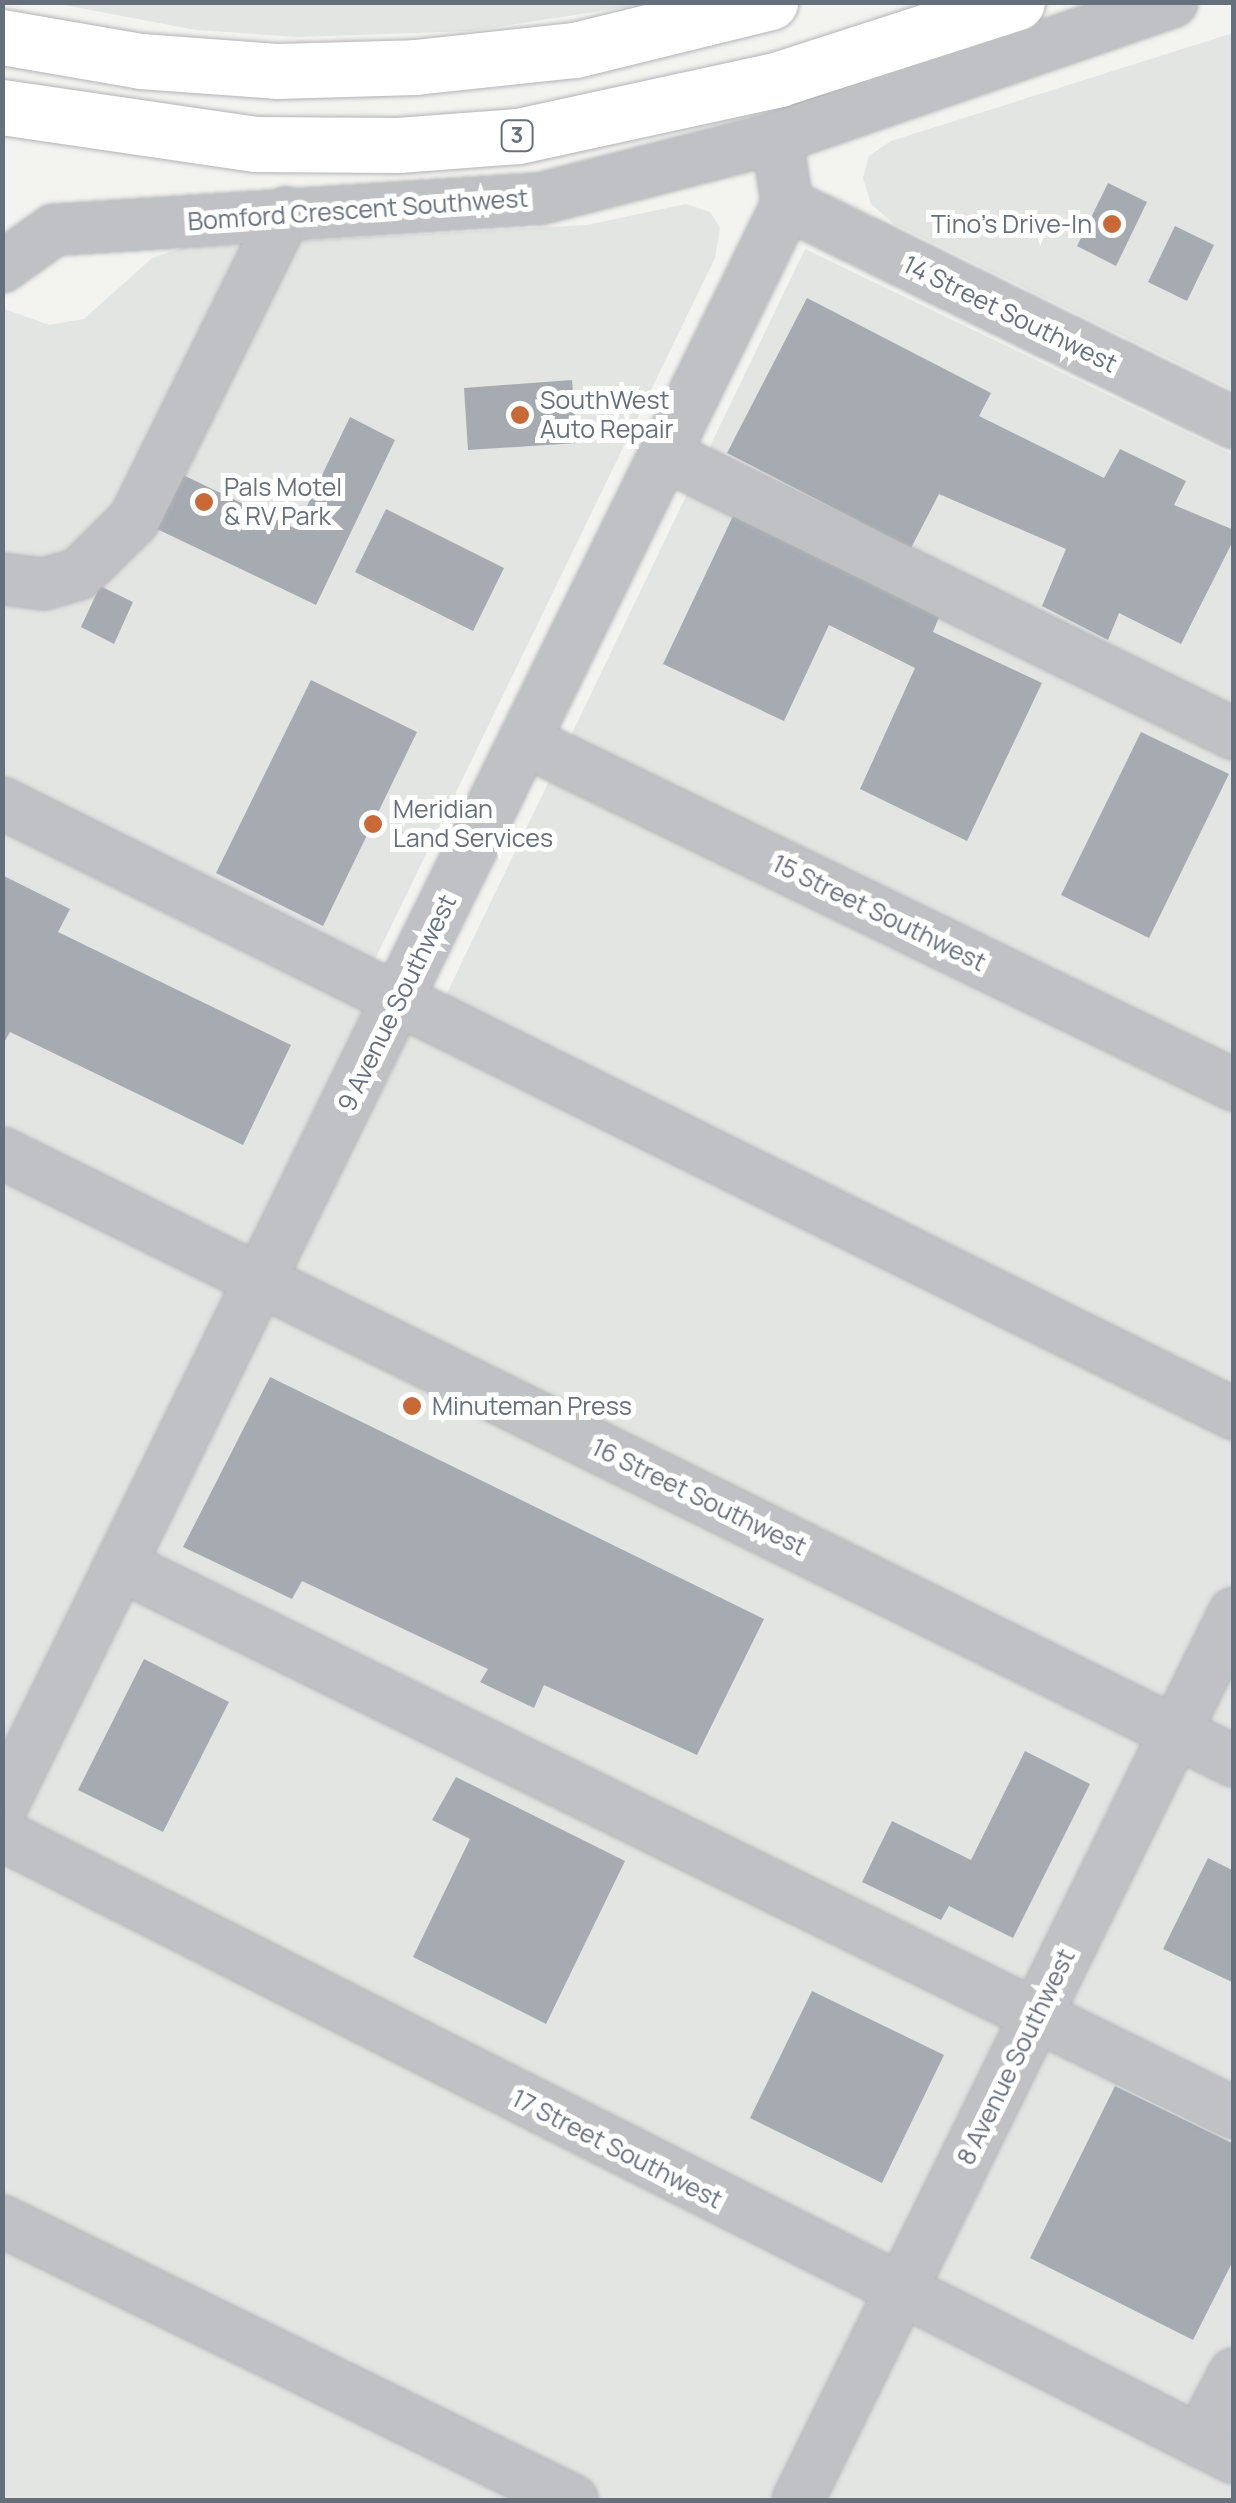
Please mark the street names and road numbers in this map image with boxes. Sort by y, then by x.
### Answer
road number: 3 [500,119,534,153]
street label: Bomford Crescent Southwest [187,183,529,237]
street label: 14 Street Southwest [898,249,1122,379]
street label: 15 Street Southwest [767,848,991,978]
street label: 9 Avenue Southwest [331,890,463,1116]
street label: 16 Street Southwest [587,1432,811,1562]
street label: 8 Avenue Southwest [951,1944,1081,2170]
street label: 17 Street Southwest [507,2083,727,2215]

